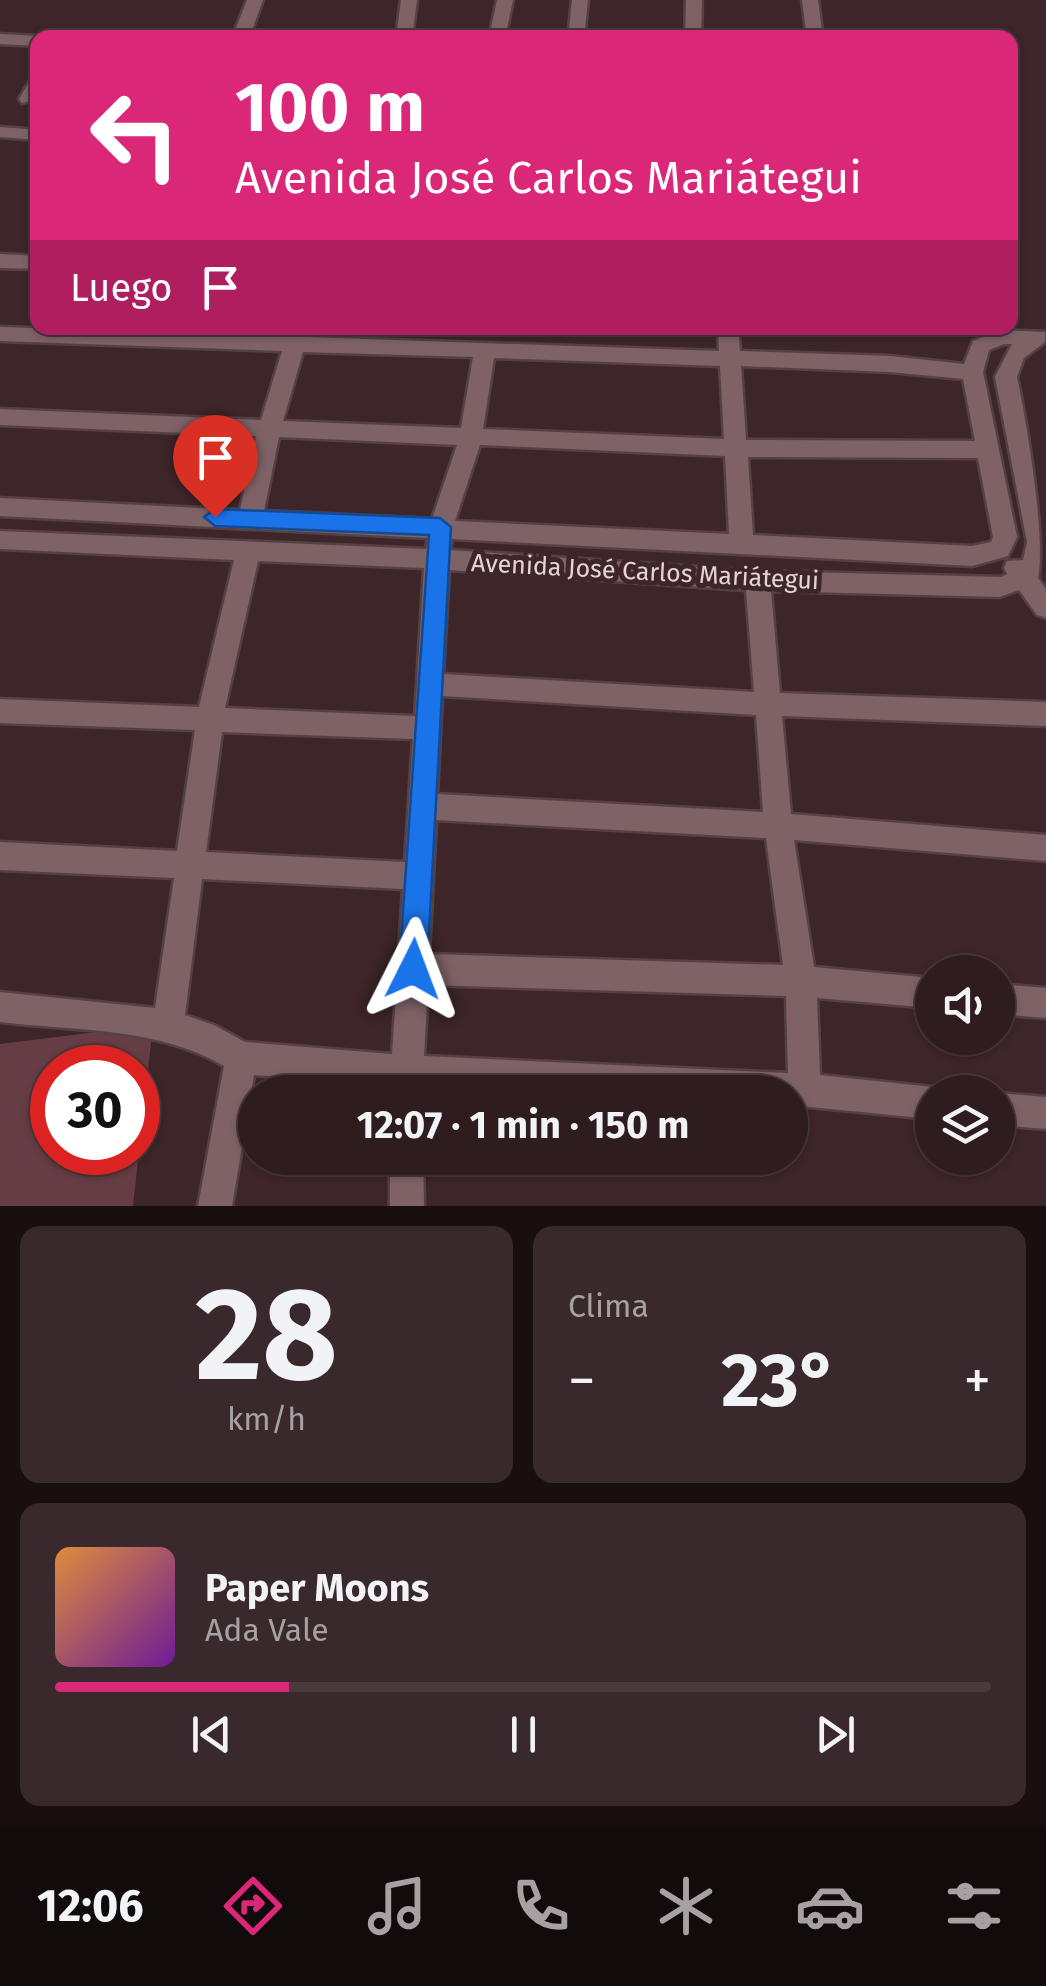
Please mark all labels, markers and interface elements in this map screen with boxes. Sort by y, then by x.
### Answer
text: 100 m [235,66,425,150]
icon: left [70,70,200,200]
text: Avenida José Carlos Mariátegui [235,151,862,205]
icon: arrive [193,260,248,315]
text: Luego [70,265,173,311]
pin [173,415,258,518]
icon: arrive [188,430,243,485]
street label: Avenida José Carlos Mariátegui [470,548,820,596]
position arrow [361,917,465,1021]
map controls [915,955,1015,1175]
button: sound [915,955,1015,1055]
speed limit sign: 30 [30,1045,160,1175]
button: layers [915,1075,1015,1175]
text: 12:07 · 1 min · 150 m [357,1102,689,1148]
text: 28 [195,1257,338,1413]
text: Clima [568,1287,649,1325]
text: 23° [721,1336,838,1426]
text: − [568,1348,596,1414]
text: + [964,1348,991,1414]
text: km/h [227,1400,306,1438]
text: Paper Moons [205,1565,429,1611]
text: Ada Vale [205,1611,329,1649]
icon: previous [184,1707,239,1762]
icon: pause [496,1707,551,1762]
icon: next [808,1707,863,1762]
icon: directions [218,1871,288,1941]
icon: music [362,1871,432,1941]
icon: phone [506,1871,576,1941]
icon: climate [651,1871,721,1941]
icon: car [795,1871,865,1941]
icon: filters [939,1871,1009,1941]
text: 12:06 [37,1879,144,1933]

